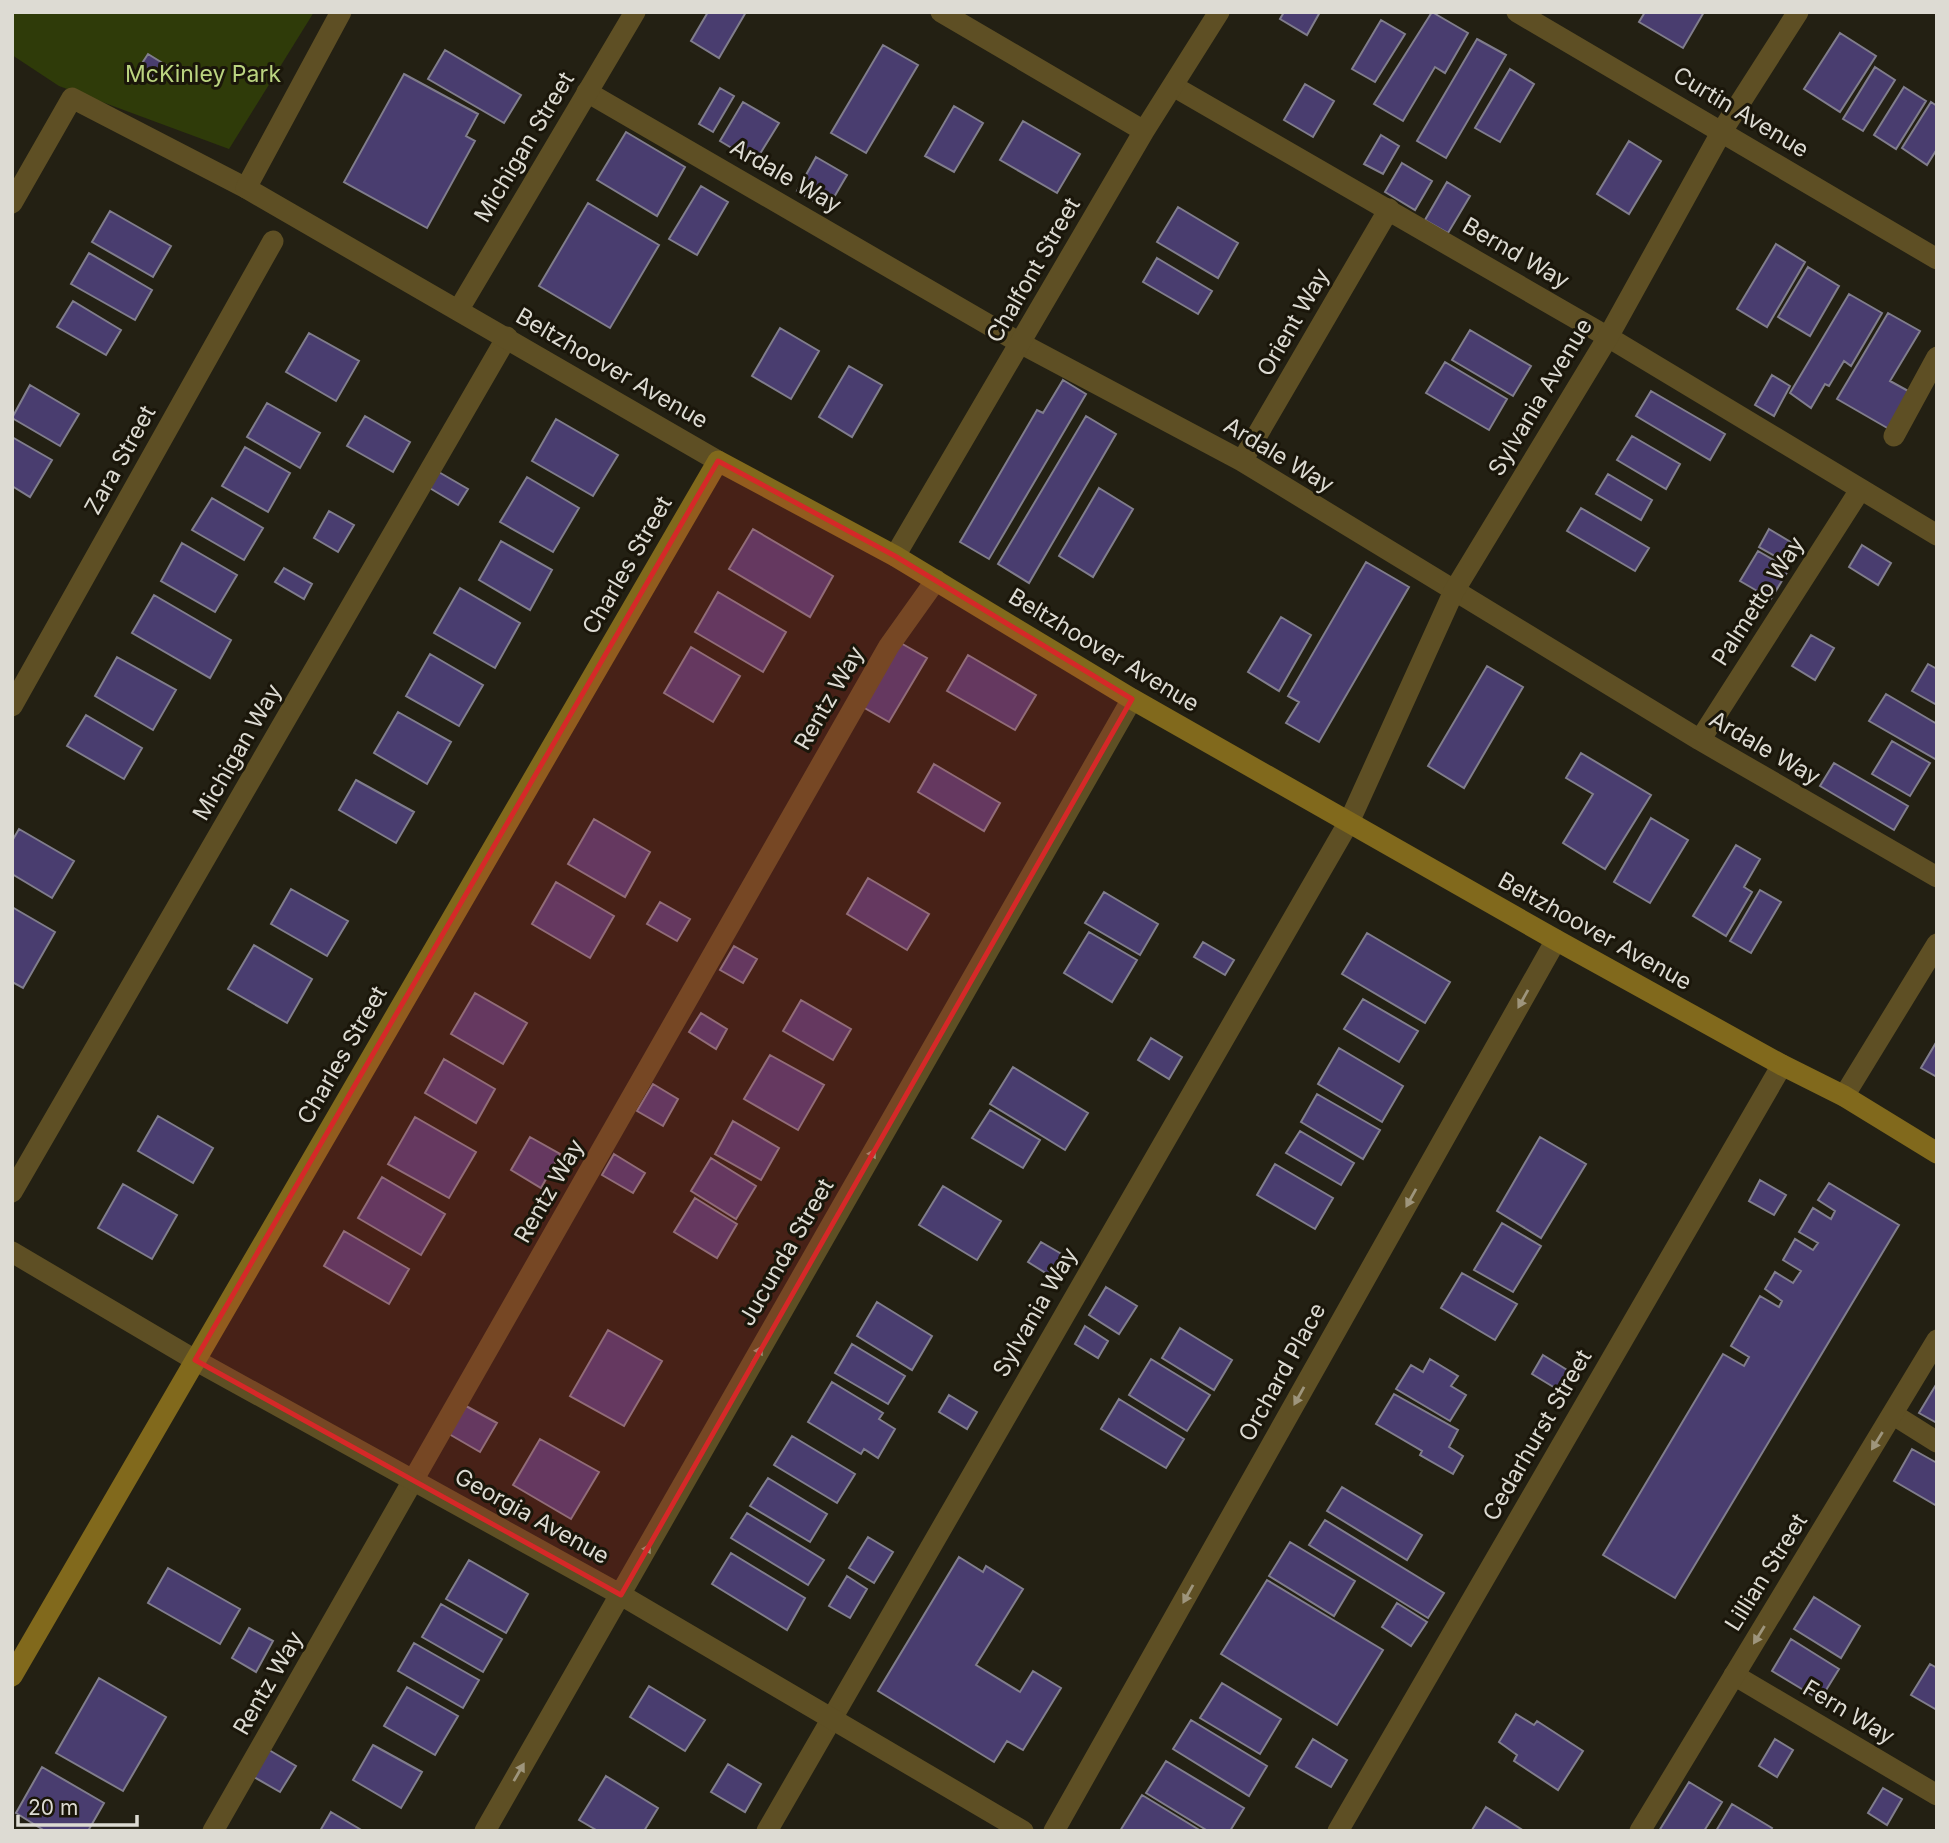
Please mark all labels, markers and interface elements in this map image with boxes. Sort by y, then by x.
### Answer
park label: McKinley Park [125,60,281,88]
street label: Curtin Avenue [1668,61,1814,163]
street label: Michigan Street [468,66,580,227]
street label: Ardale Way [725,133,847,219]
street label: Chalfont Street [980,192,1086,348]
street label: Bernd Way [1458,211,1574,295]
street label: Orient Way [1251,263,1335,381]
street label: Beltzhoover Avenue [511,302,713,434]
street label: Sylvania Avenue [1482,313,1598,481]
street label: Zara Street [79,400,162,519]
street label: Ardale Way [1219,411,1339,499]
street label: Charles Street [576,491,678,639]
street label: Palmetto Way [1706,531,1810,671]
street label: Beltzhoover Avenue [1004,582,1204,718]
street label: Rentz Way [788,641,870,755]
street label: Michigan Way [187,679,287,825]
street label: Ardale Way [1704,705,1826,791]
street label: Beltzhoover Avenue [1493,866,1697,996]
street label: Charles Street [291,981,393,1129]
one-way arrow [1517,990,1529,1009]
street label: Rentz Way [508,1134,590,1248]
one-way arrow [864,1148,876,1167]
street label: Jucunda Street [733,1173,840,1331]
one-way arrow [1405,1188,1417,1207]
street label: Sylvania Way [987,1242,1083,1382]
street label: Orchard Place [1232,1298,1332,1446]
street label: Cedarhurst Street [1477,1344,1598,1526]
one-way arrow [751,1346,763,1365]
one-way arrow [1293,1386,1305,1405]
one-way arrow [1871,1432,1884,1451]
street label: Georgia Avenue [450,1462,614,1570]
street label: Lillian Street [1719,1508,1813,1636]
one-way arrow [638,1543,650,1563]
one-way arrow [1182,1584,1194,1604]
street label: Rentz Way [227,1626,309,1740]
one-way arrow [1752,1626,1765,1645]
street label: Fern Way [1798,1674,1900,1750]
one-way arrow [513,1762,525,1781]
scale bar [18,1784,136,1828]
text: 20 m [28,1795,78,1820]

